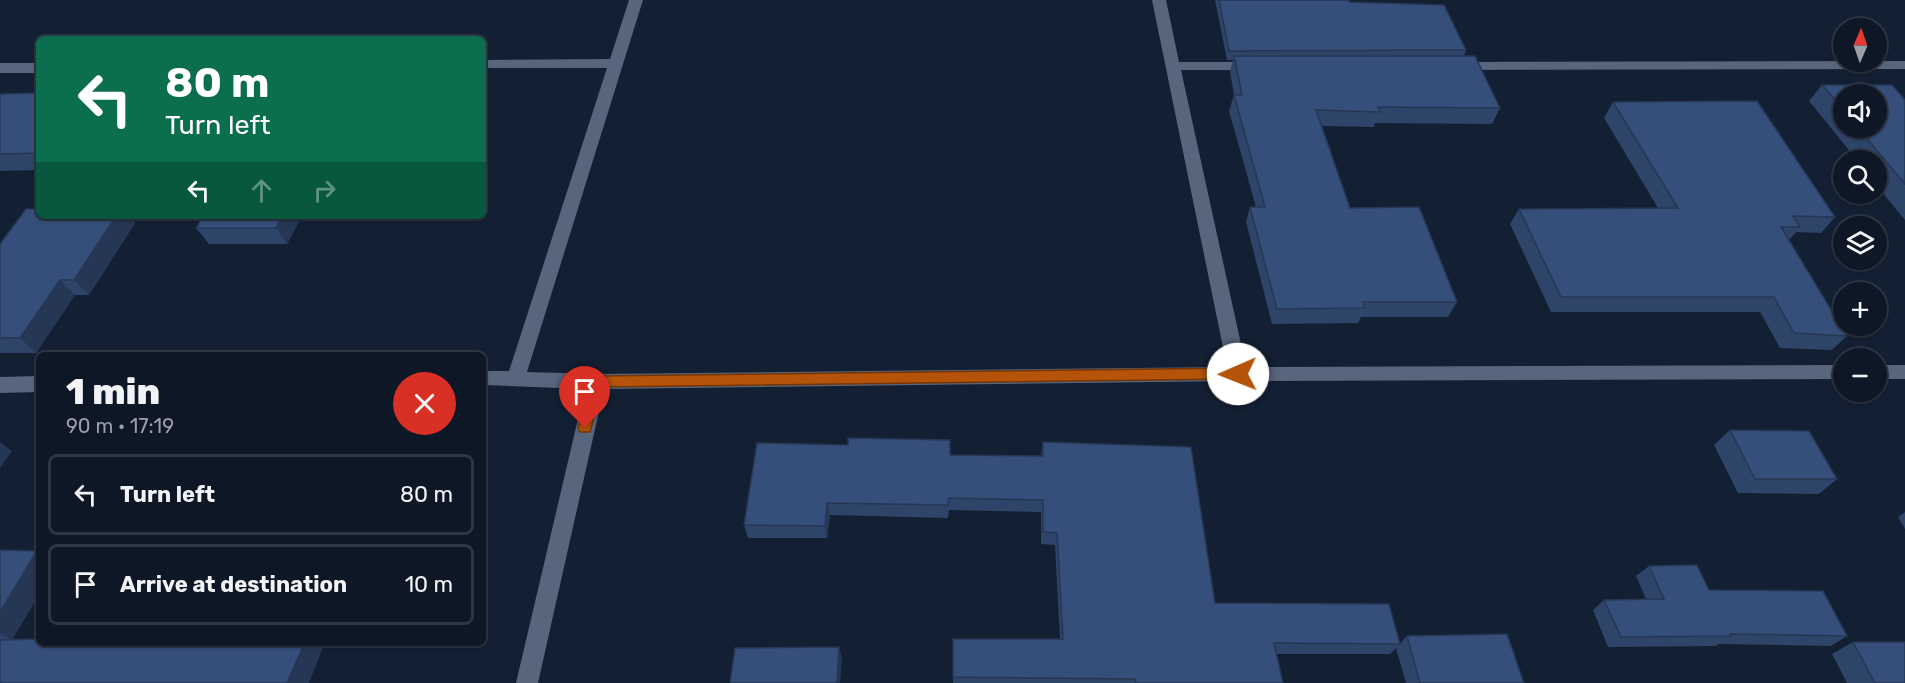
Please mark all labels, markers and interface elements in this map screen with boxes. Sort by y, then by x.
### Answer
north arrow [1833,18,1887,72]
map controls [1833,18,1887,402]
text: 80 m [165,58,269,108]
icon: left [66,60,144,138]
button: sound [1833,84,1887,138]
text: Turn left [165,109,270,141]
button: search [1833,150,1887,204]
icon: left [182,174,215,207]
icon: ahead [245,174,278,207]
icon: right [308,174,341,207]
button: layers [1833,216,1887,270]
button: + [1833,282,1887,336]
position arrow [1206,342,1270,406]
button: − [1833,348,1887,402]
pin [559,366,610,428]
text: 1 min [66,370,160,413]
button: close [393,372,456,435]
icon: arrive [568,375,601,408]
text: 90 m · 17:19 [66,414,174,438]
icon: left [69,478,102,511]
text: Turn left [120,481,215,508]
text: 80 m [400,481,453,508]
icon: arrive [69,568,102,601]
text: Arrive at destination [120,571,347,598]
text: 10 m [405,571,453,598]

